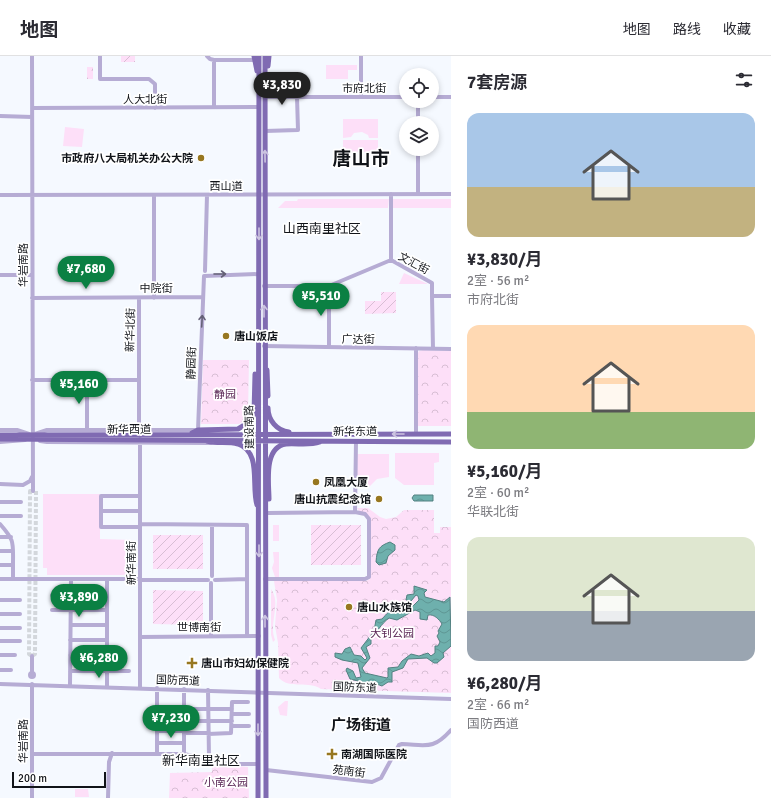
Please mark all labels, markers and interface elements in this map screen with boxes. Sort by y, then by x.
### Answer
text: 地图 [20,18,58,42]
text: 地图 [623,21,651,38]
text: 路线 [673,21,701,38]
text: 收藏 [723,21,751,38]
map controls [399,68,439,156]
button: locate [399,68,439,108]
icon: filters [733,69,755,91]
pin: ¥3,830 [249,72,315,106]
text: 7套房源 [467,72,527,93]
text: ¥3,830 [263,77,301,93]
street label: 市府北街 [342,82,386,95]
street label: 人大北街 [123,93,167,106]
button: layers [399,116,439,156]
icon: home [575,139,647,211]
district label: 唐山市 [332,147,390,171]
one-way arrow [261,150,269,163]
place label: 市政府八大局机关办公大院 [61,152,193,165]
marker: 市政府八大局机关办公大院 [196,153,206,163]
street label: 西山道 [210,180,243,193]
district label: 山西南里社区 [283,221,361,237]
one-way arrow [255,227,263,240]
street label: 华岩南路 [17,243,30,287]
text: ¥3,830/月 [467,249,543,270]
street label: 文汇街 [396,250,431,277]
pin: ¥7,680 [53,256,119,290]
text: ¥7,680 [67,261,105,277]
one-way arrow [213,270,226,278]
text: 2室 · 56 m² [467,273,529,289]
street label: 中院街 [140,282,173,295]
pin: ¥5,510 [288,283,354,317]
text: ¥5,510 [302,288,340,304]
text: 市府北街 [467,292,519,308]
one-way arrow [260,305,268,318]
street label: 新华北街 [124,308,137,352]
one-way arrow [198,315,205,328]
place label: 唐山饭店 [234,330,278,343]
marker: 唐山饭店 [221,331,231,341]
street label: 广达街 [342,333,375,346]
street label: 静园街 [184,346,199,380]
icon: home [575,351,647,423]
pin: ¥5,160 [46,371,112,405]
text: ¥5,160 [60,376,98,392]
park label: 静园 [214,388,236,401]
street label: 建设南路 [243,405,256,449]
street label: 新华西道 [107,423,151,436]
street label: 新华东道 [333,425,377,438]
one-way arrow [392,430,405,438]
text: ¥5,160/月 [467,461,543,482]
place label: 凤凰大厦 [324,476,368,489]
marker: 凤凰大厦 [311,477,321,487]
text: 2室 · 60 m² [467,485,529,501]
place label: 唐山抗震纪念馆 [294,493,371,506]
marker: 唐山抗震纪念馆 [374,494,384,504]
text: 华联北街 [467,504,519,520]
street label: 新华南街 [125,541,138,585]
one-way arrow [255,544,263,557]
icon: home [575,563,647,635]
pin: ¥3,890 [46,584,112,618]
text: ¥3,890 [60,589,98,605]
place label: 唐山水族馆 [357,601,412,614]
marker: 唐山水族馆 [344,602,354,612]
one-way arrow [261,615,269,628]
street label: 世博南街 [177,621,221,634]
park label: 大钊公园 [370,627,414,640]
pin: ¥6,280 [66,645,132,679]
text: ¥6,280 [80,650,118,666]
marker: 唐山市妇幼保健院 [186,657,198,669]
place label: 唐山市妇幼保健院 [201,657,289,670]
street label: 国防西道 [156,673,200,688]
text: ¥6,280/月 [467,673,543,694]
street label: 国防东道 [333,680,377,695]
text: 2室 · 66 m² [467,697,529,713]
pin: ¥7,230 [138,705,204,739]
text: ¥7,230 [152,710,190,726]
district label: 广场街道 [331,716,391,734]
text: 国防西道 [467,716,519,732]
street label: 华岩南路 [17,719,30,763]
one-way arrow [254,723,262,736]
marker: 南湖国际医院 [326,748,338,760]
place label: 南湖国际医院 [341,748,407,761]
district label: 新华南里社区 [162,753,240,769]
street label: 苑南街 [332,763,366,780]
scale bar [12,770,106,789]
text: 200 m [18,772,47,785]
park label: 小南公园 [204,776,248,789]

